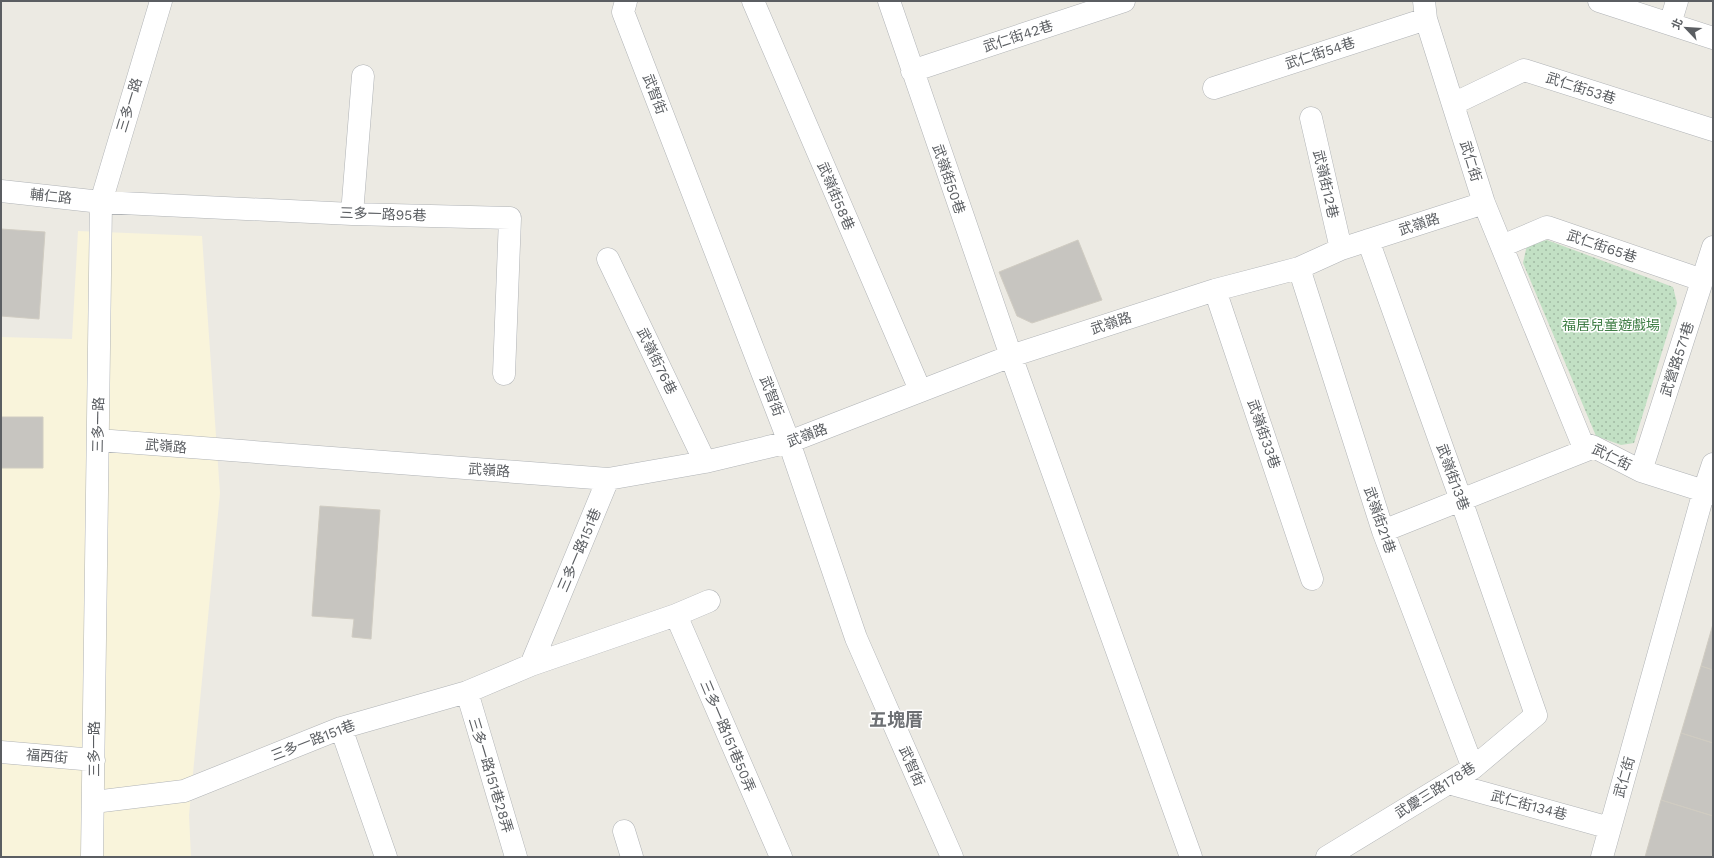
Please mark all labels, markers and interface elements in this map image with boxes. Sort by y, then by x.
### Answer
north arrow [1666,8,1706,48]
text: 北 [1669,16,1686,32]
street label: 武仁街42巷 [981,17,1055,55]
street label: 武仁街54巷 [1283,34,1357,72]
street label: 武仁街53巷 [1544,69,1618,107]
street label: 武智街 [640,72,670,116]
street label: 三多一路 [113,76,145,134]
street label: 武仁街 [1457,139,1485,183]
street label: 武嶺街50巷 [930,142,968,216]
street label: 武嶺街12巷 [1310,148,1342,220]
street label: 武嶺街58巷 [814,159,858,233]
street label: 輔仁路 [29,186,73,206]
street label: 三多一路95巷 [339,204,427,224]
street label: 武嶺路 [1397,210,1441,238]
street label: 武仁街65巷 [1565,227,1639,265]
street label: 武嶺路 [1089,309,1133,337]
park label: 福居兒童遊戲場 [1562,317,1660,333]
street label: 武營路571巷 [1657,320,1697,398]
street label: 武嶺街76巷 [634,325,680,397]
street label: 武智街 [757,374,787,418]
street label: 三多一路 [90,397,106,453]
street label: 武嶺街33巷 [1245,397,1283,471]
street label: 武嶺路 [785,420,829,450]
street label: 武嶺路 [144,436,188,456]
street label: 武仁街 [1590,441,1634,473]
street label: 武嶺街13巷 [1434,442,1472,512]
street label: 武嶺路 [467,461,511,479]
street label: 武嶺街21巷 [1361,484,1399,556]
street label: 三多一路151巷 [554,506,604,594]
street label: 三多一路151巷50弄 [697,678,759,794]
district label: 五塊厝 [869,709,923,730]
street label: 三多一路151巷28弄 [466,715,516,835]
street label: 三多一路151巷 [269,717,357,763]
street label: 三多一路 [86,721,102,777]
street label: 武智街 [896,744,928,788]
street label: 福西街 [25,746,69,766]
street label: 武仁街 [1611,755,1637,799]
street label: 武慶三路178巷 [1392,759,1478,821]
street label: 武仁街134巷 [1489,787,1569,823]

